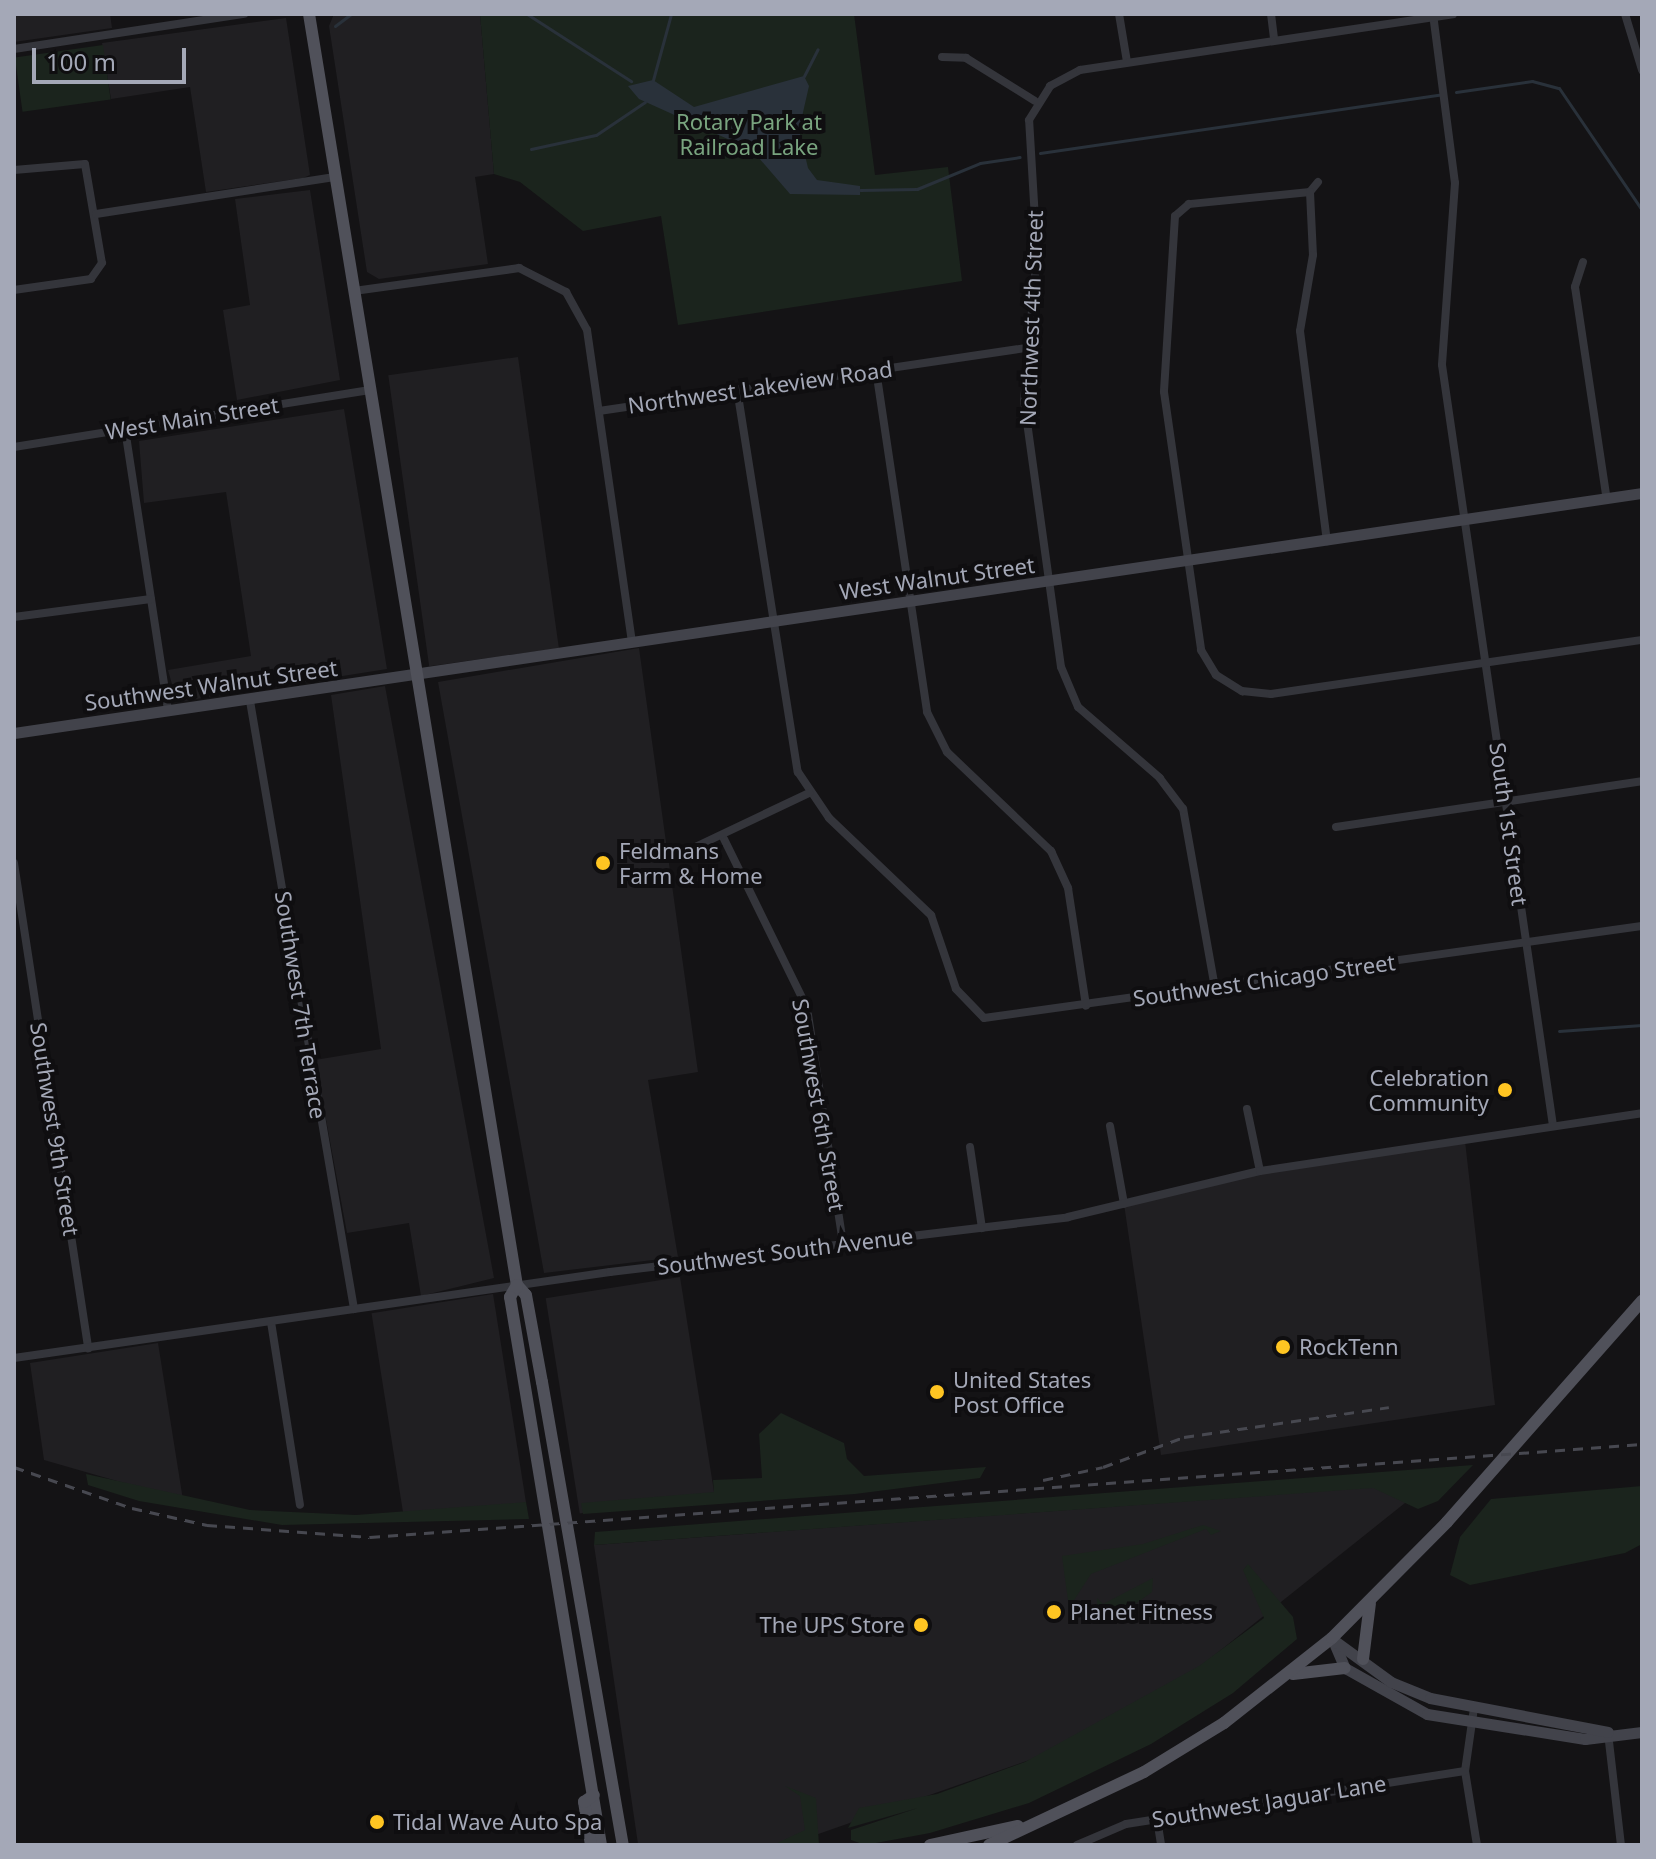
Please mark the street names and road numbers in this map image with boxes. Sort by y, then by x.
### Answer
street label: Northwest 4th Street [1014,210,1048,426]
street label: Northwest Lakeview Road [626,355,894,419]
street label: West Main Street [103,391,281,445]
street label: West Walnut Street [838,551,1036,605]
street label: Southwest Walnut Street [83,654,339,716]
street label: South 1st Street [1484,741,1534,907]
street label: Southwest 7th Terrace [270,889,332,1121]
street label: Southwest Chicago Street [1131,949,1397,1011]
street label: Southwest 6th Street [787,997,851,1213]
street label: Southwest 9th Street [25,1020,85,1238]
street label: Southwest South Avenue [655,1222,915,1280]
street label: Southwest Jaguar Lane [1150,1769,1388,1833]

